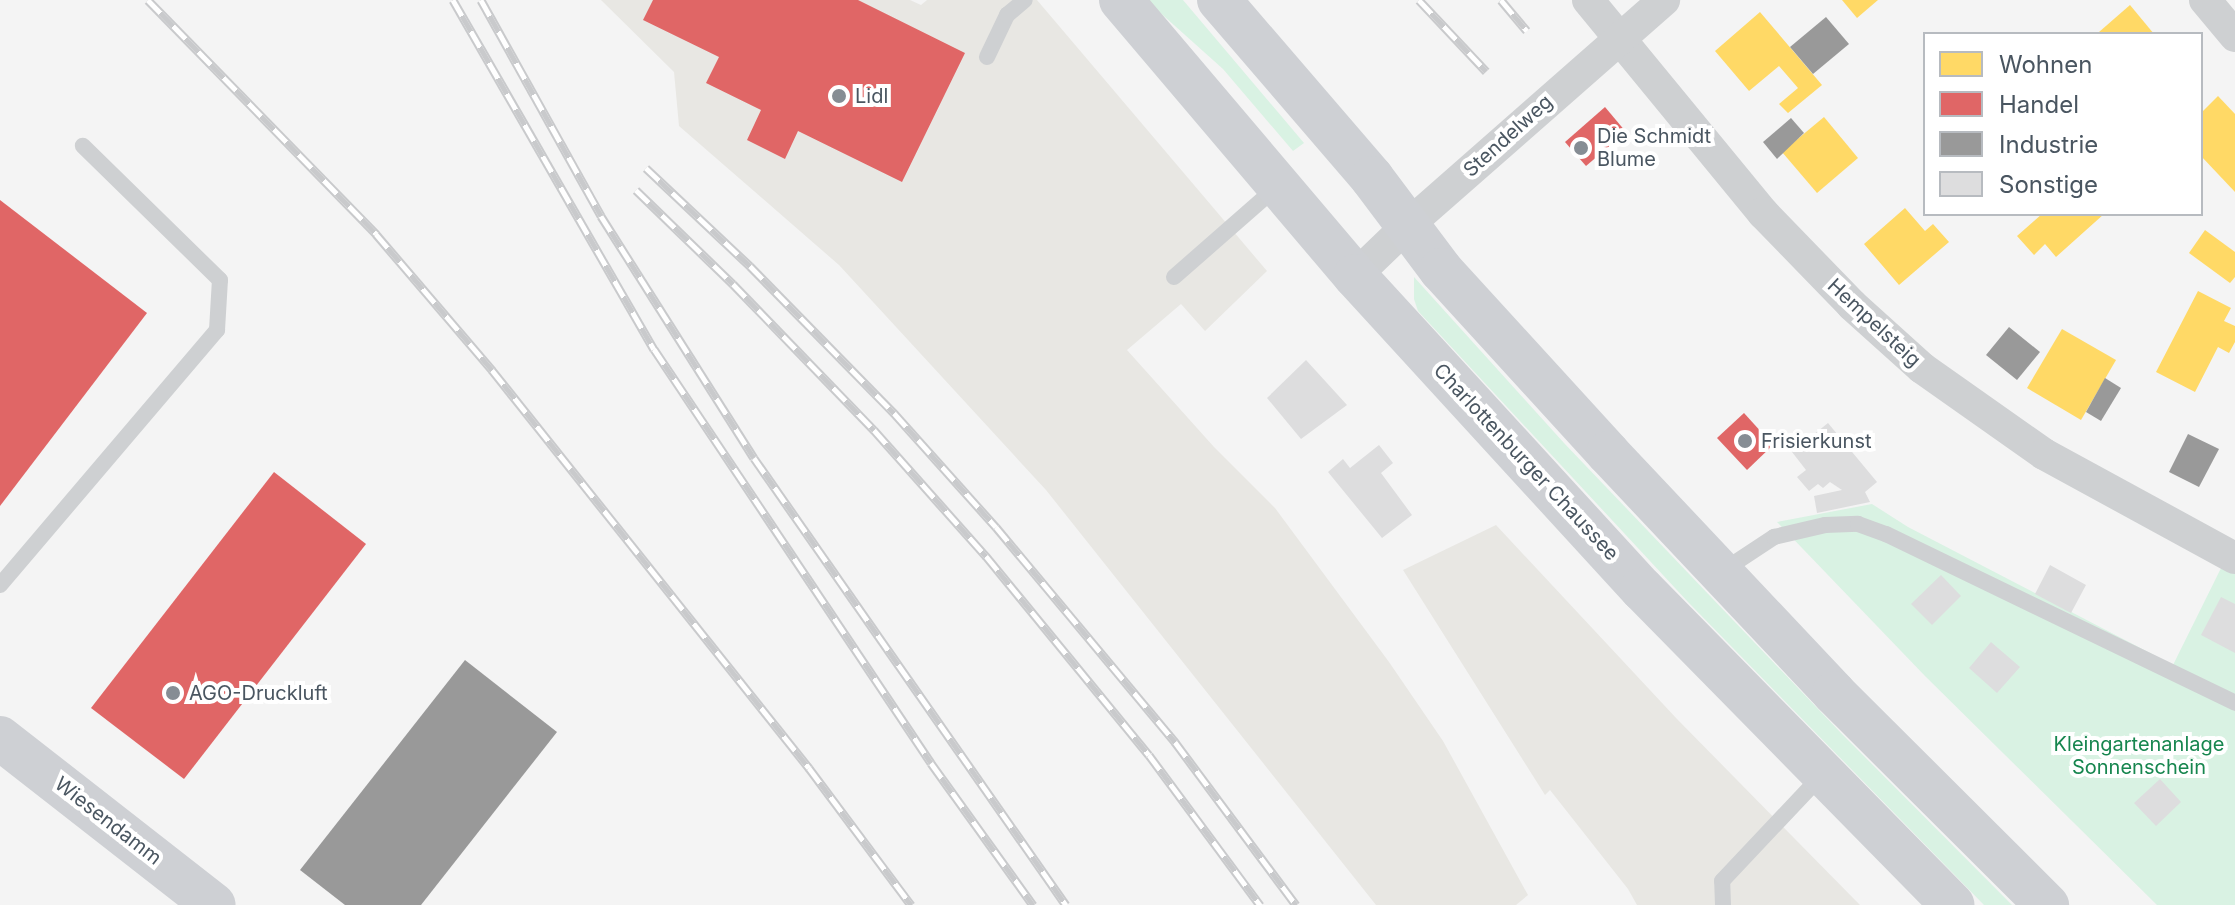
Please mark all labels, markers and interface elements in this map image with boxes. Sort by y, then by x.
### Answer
legend [1923,32,2203,216]
text: Wohnen [1999,50,2092,79]
place label: Lidl [855,84,888,108]
marker: Lidl [830,87,848,105]
street label: Stendelweg [1459,90,1557,182]
text: Handel [1999,90,2079,119]
place label: Die Schmidt Blume [1597,124,1711,171]
text: Industrie [1999,130,2098,159]
marker: Die Schmidt Blume [1572,139,1590,157]
text: Sonstige [1999,170,2098,199]
street label: Hempelsteig [1822,274,1926,372]
street label: Charlottenburger Chaussee [1428,359,1624,565]
place label: Frisierkunst [1761,429,1872,453]
marker: Frisierkunst [1736,432,1754,450]
place label: AGO-Druckluft [189,681,328,705]
marker: AGO-Druckluft [164,684,182,702]
park label: Kleingartenanlage Sonnenschein [2054,732,2224,779]
street label: Wiesendamm [50,772,166,870]

